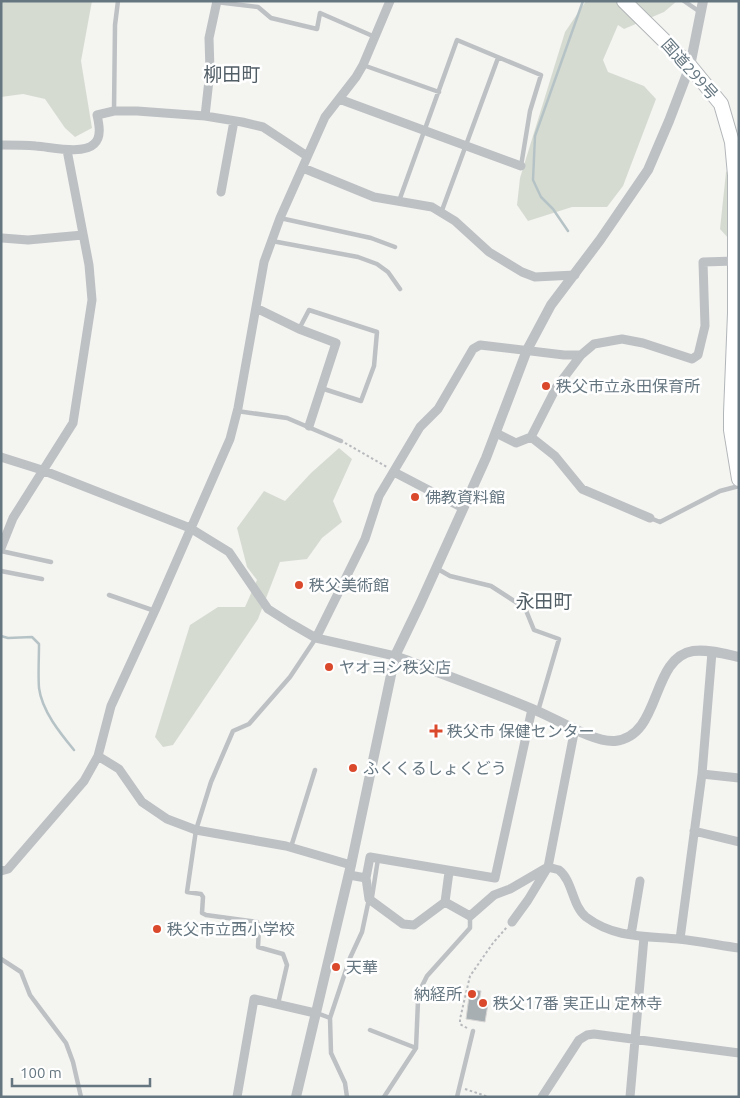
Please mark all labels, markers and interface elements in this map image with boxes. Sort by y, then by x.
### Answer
street label: 国道299号 [658,35,722,103]
district label: 柳田町 [203,63,261,85]
place label: 秩父市立永田保育所 [556,377,700,395]
marker: 秩父市立永田保育所 [540,380,552,392]
place label: 佛教資料館 [425,488,505,506]
marker: 佛教資料館 [409,491,421,503]
place label: 秩父美術館 [309,576,389,594]
marker: 秩父美術館 [293,579,305,591]
district label: 永田町 [515,590,573,612]
place label: ヤオヨシ秩父店 [339,658,451,676]
marker: ヤオヨシ秩父店 [323,661,335,673]
place label: 秩父市 保健センター [447,722,595,740]
marker: 秩父市 保健センター [429,724,443,738]
place label: ふくくるしょくどう [363,759,507,777]
marker: ふくくるしょくどう [347,762,359,774]
place label: 秩父市立西小学校 [167,920,295,938]
marker: 秩父市立西小学校 [151,923,163,935]
place label: 天華 [346,958,378,976]
marker: 天華 [330,961,342,973]
place label: 納経所 [414,985,462,1003]
marker: 納経所 [466,988,478,1000]
place label: 秩父17番 実正山 定林寺 [493,994,662,1012]
marker: 秩父17番 実正山 定林寺 [477,997,489,1009]
scale bar [12,1056,150,1088]
text: 100 m [20,1064,62,1081]

